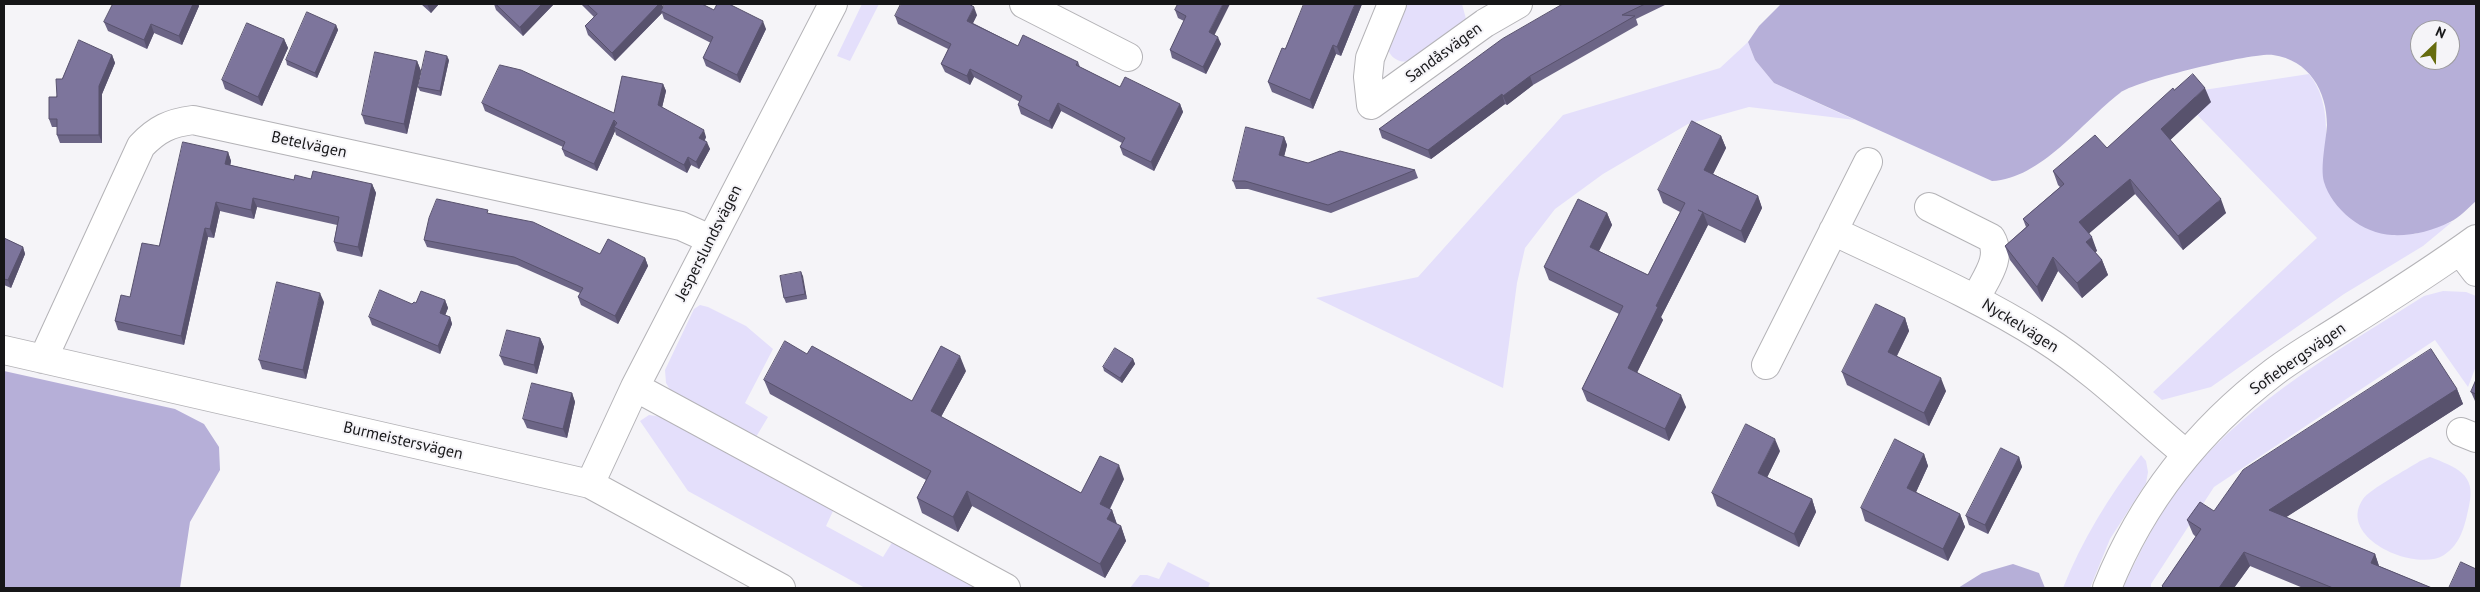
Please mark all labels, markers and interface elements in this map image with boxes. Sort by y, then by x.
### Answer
street label: Sandåsvägen [1402,19,1486,87]
north arrow [2410,20,2460,70]
text: N [2433,22,2449,42]
street label: Betelvägen [270,128,348,162]
street label: Jesperslundsvägen [672,182,746,304]
street label: Nyckelvägen [1978,295,2062,357]
street label: Sofiebergsvägen [2246,319,2350,399]
street label: Burmeistersvägen [341,418,465,464]

